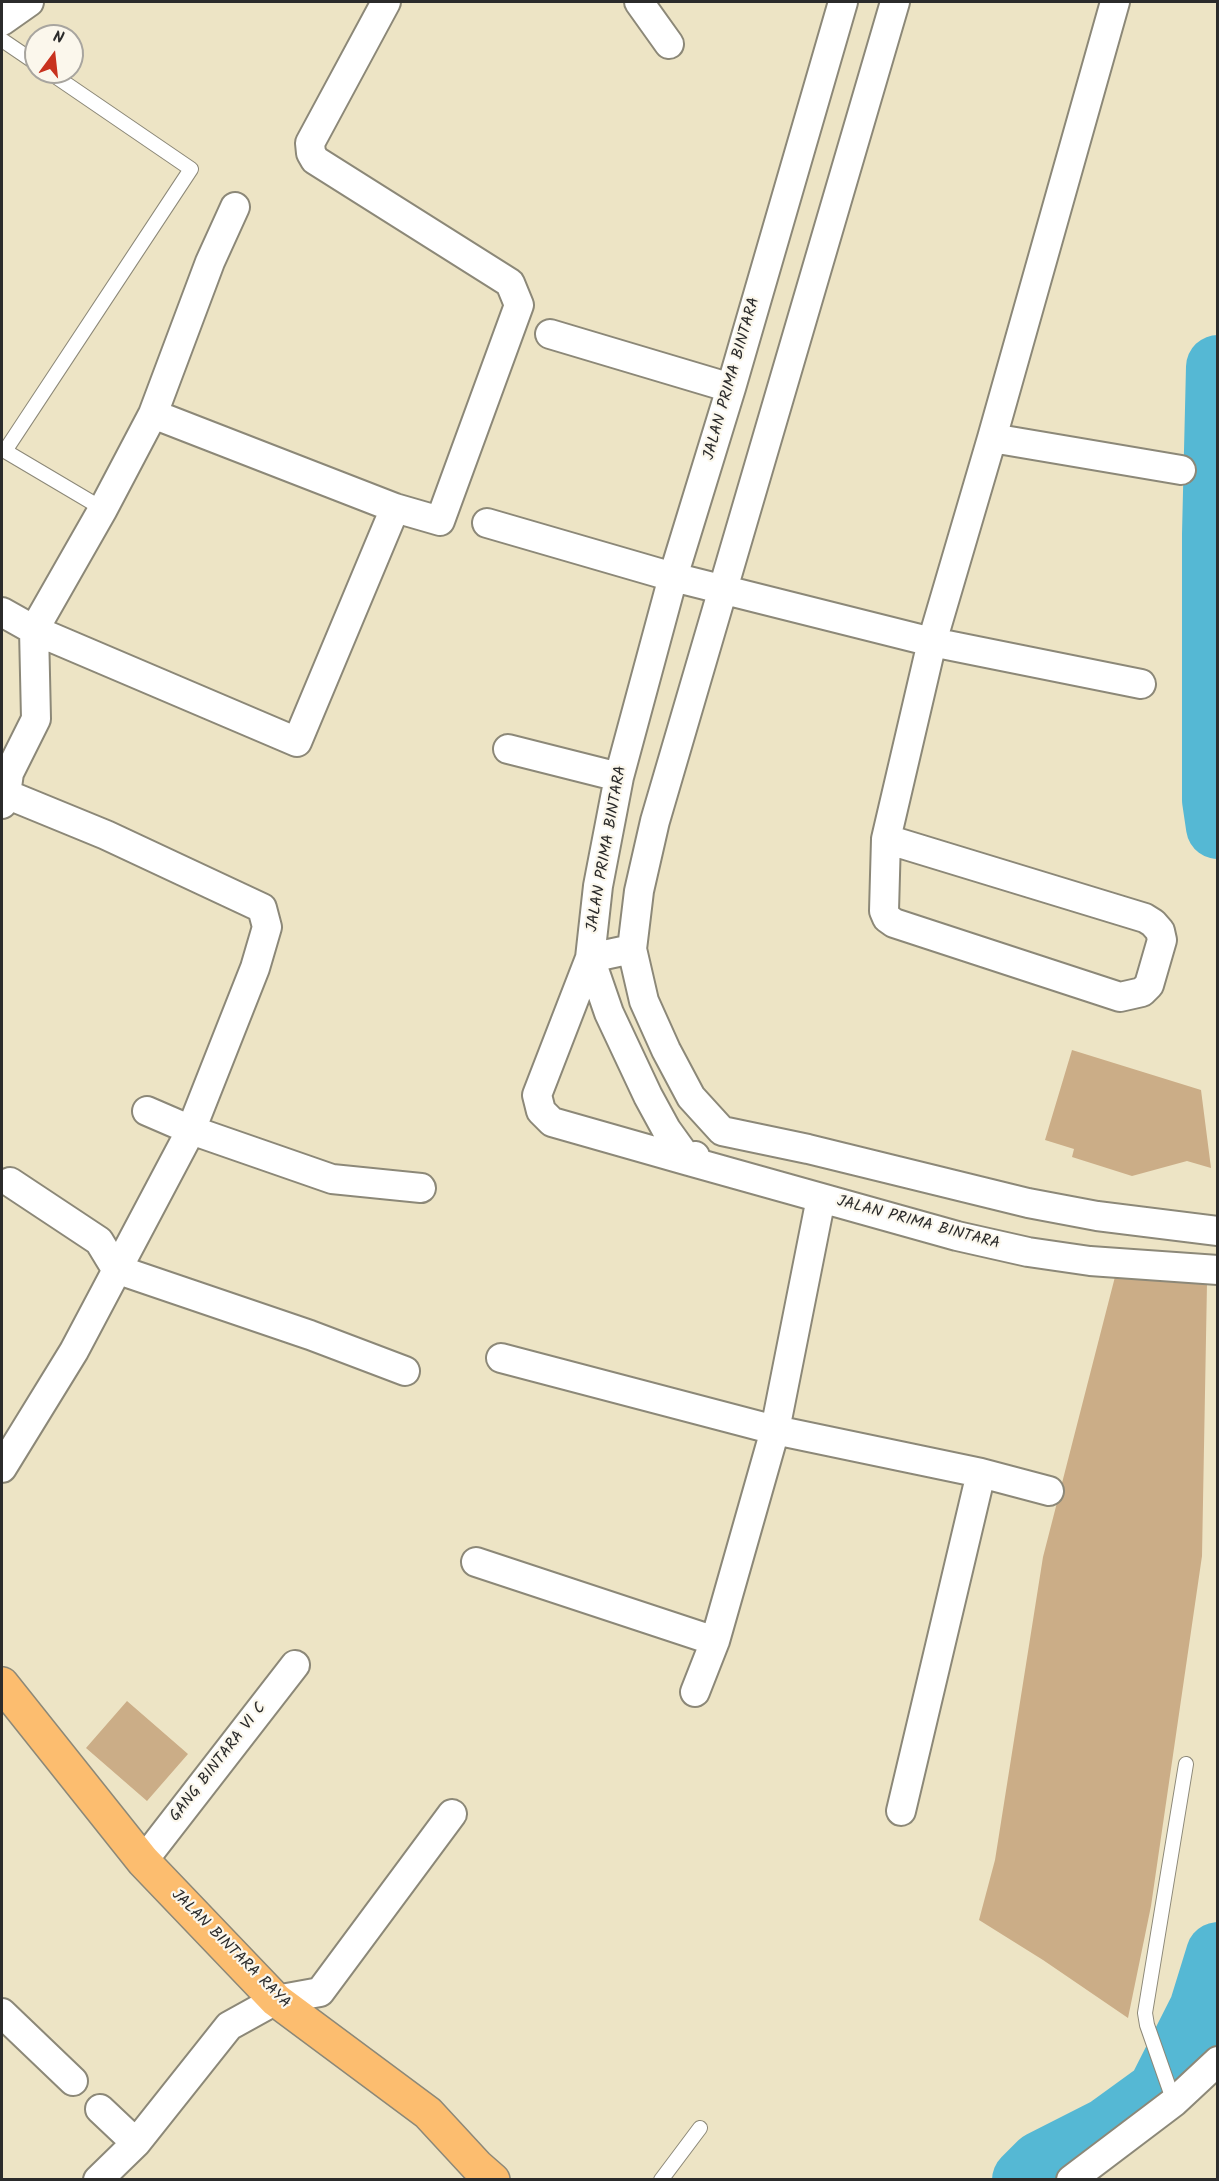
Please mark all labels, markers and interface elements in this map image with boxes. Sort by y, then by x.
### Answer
north arrow [24,24,84,84]
text: N [50,25,66,51]
street label: JALAN PRIMA BINTARA [701,296,765,462]
street label: JALAN PRIMA BINTARA [584,765,632,933]
street label: JALAN PRIMA BINTARA [834,1193,1002,1255]
street label: GANG BINTARA VI C [167,1700,271,1826]
street label: JALAN BINTARA RAYA [166,1886,294,2014]

